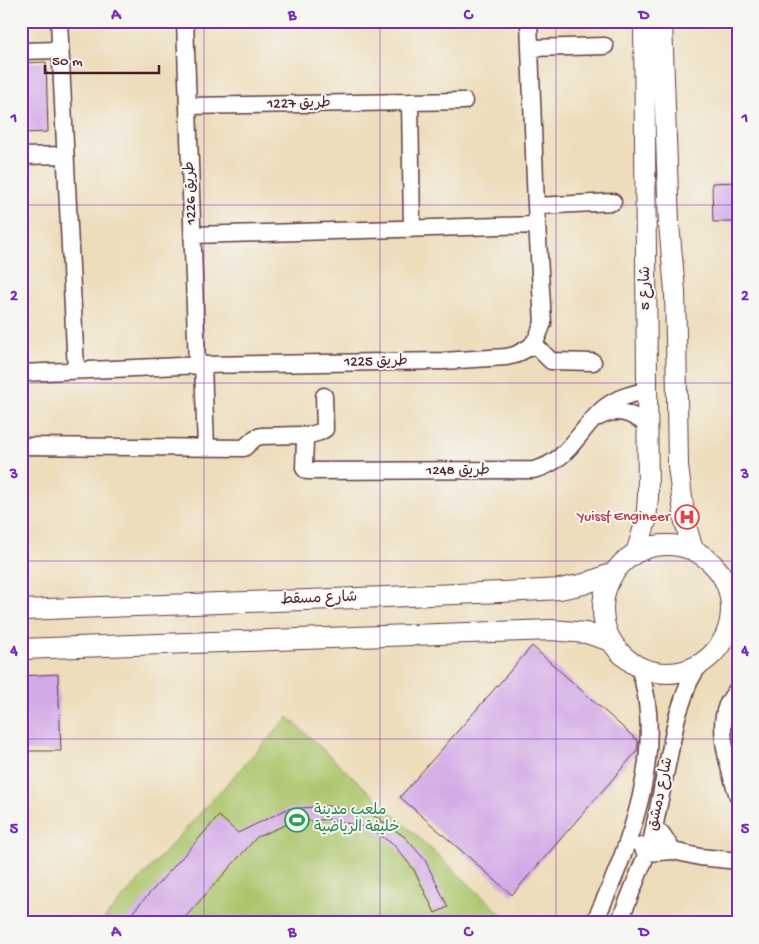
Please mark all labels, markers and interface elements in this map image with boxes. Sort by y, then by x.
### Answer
text: A [110,7,122,26]
text: B [287,7,297,26]
text: C [463,7,474,26]
text: D [637,7,650,26]
scale bar [45,42,159,74]
text: 50 m [52,53,83,71]
street label: طريق 1227 [266,94,331,114]
text: 1 [10,110,17,129]
text: 1 [741,110,748,129]
street label: طريق 1226 [181,161,201,226]
street label: شارع 5 [637,266,655,310]
text: 2 [10,288,18,307]
text: 2 [741,288,749,307]
street label: طريق 1225 [343,352,408,372]
street label: طريق 1248 [425,462,490,480]
text: 3 [9,466,18,485]
text: 3 [740,466,749,485]
hospital icon: Yuissf Engineer [674,504,700,530]
place label: Yuissf Engineer [575,508,672,526]
street label: شارع مسقط [280,589,358,609]
text: 4 [9,643,18,662]
text: 4 [740,643,749,662]
street label: شارع دمشق [644,756,678,832]
place label: ملعب مدينة خليفة الرياضية [314,802,400,837]
sports icon: ملعب مدينة خليفة الرياضية [284,807,310,833]
text: 5 [10,821,19,840]
text: 5 [741,821,750,840]
text: A [110,924,122,943]
text: B [287,924,297,943]
text: C [463,924,474,943]
text: D [637,924,650,943]

